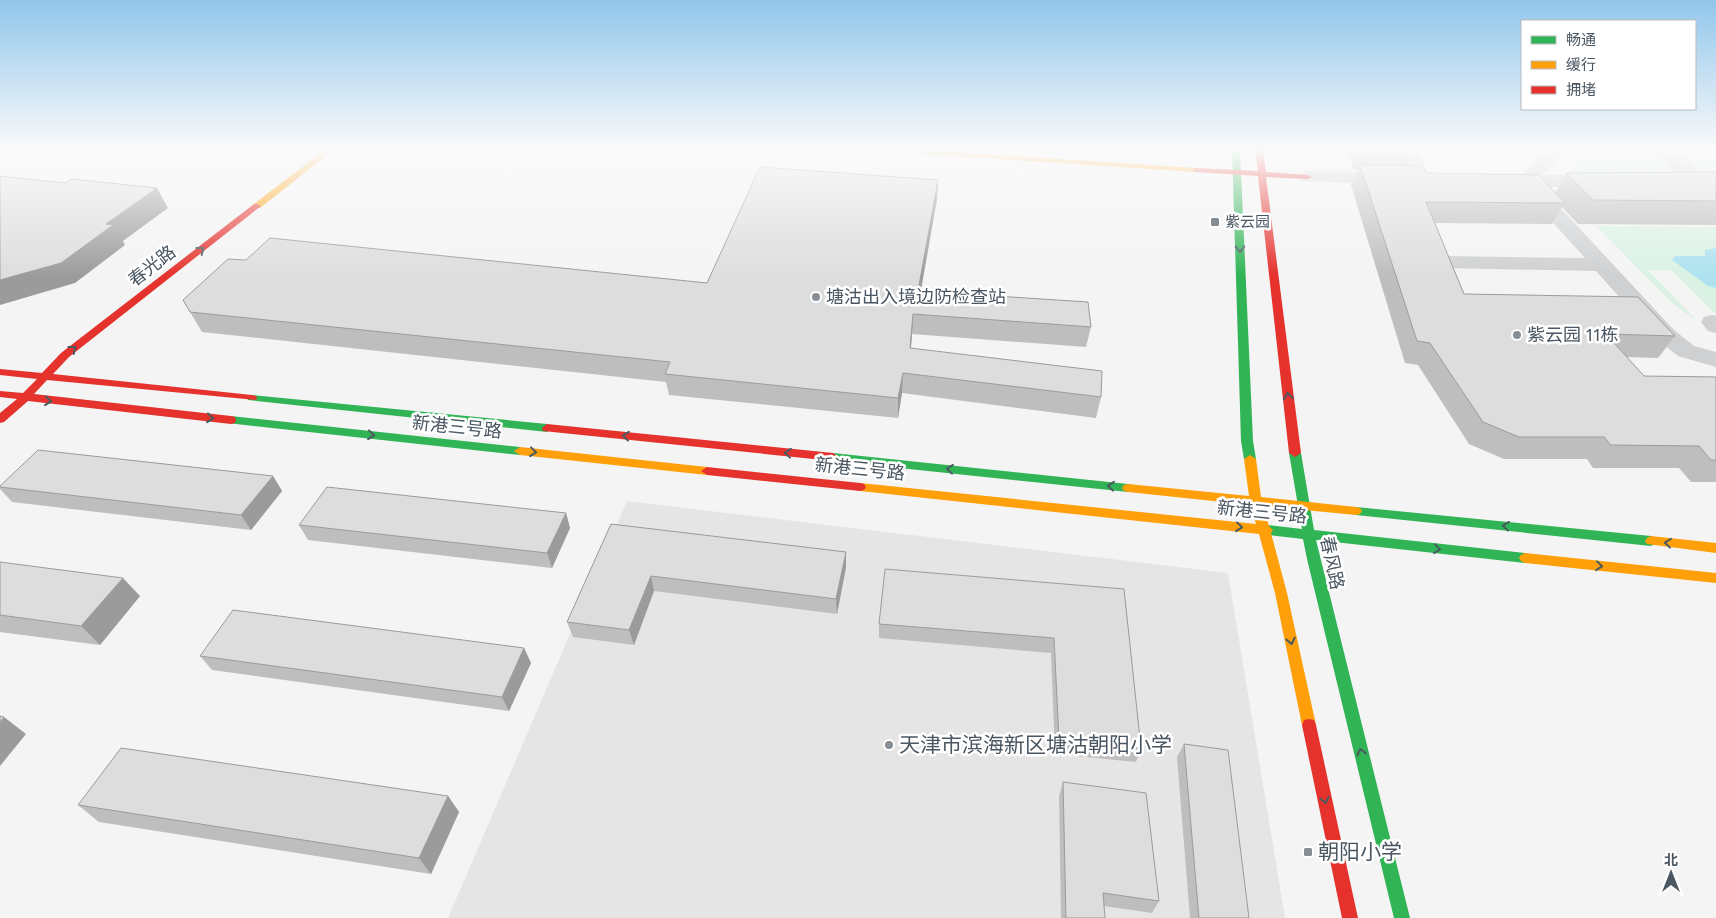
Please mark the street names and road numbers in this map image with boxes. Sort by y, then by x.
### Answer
street label: 春光路 [124,241,180,291]
street label: 新港三号路 [411,411,503,443]
street label: 新港三号路 [814,453,906,485]
street label: 新港三号路 [1216,496,1308,528]
street label: 春风路 [1316,534,1348,592]

